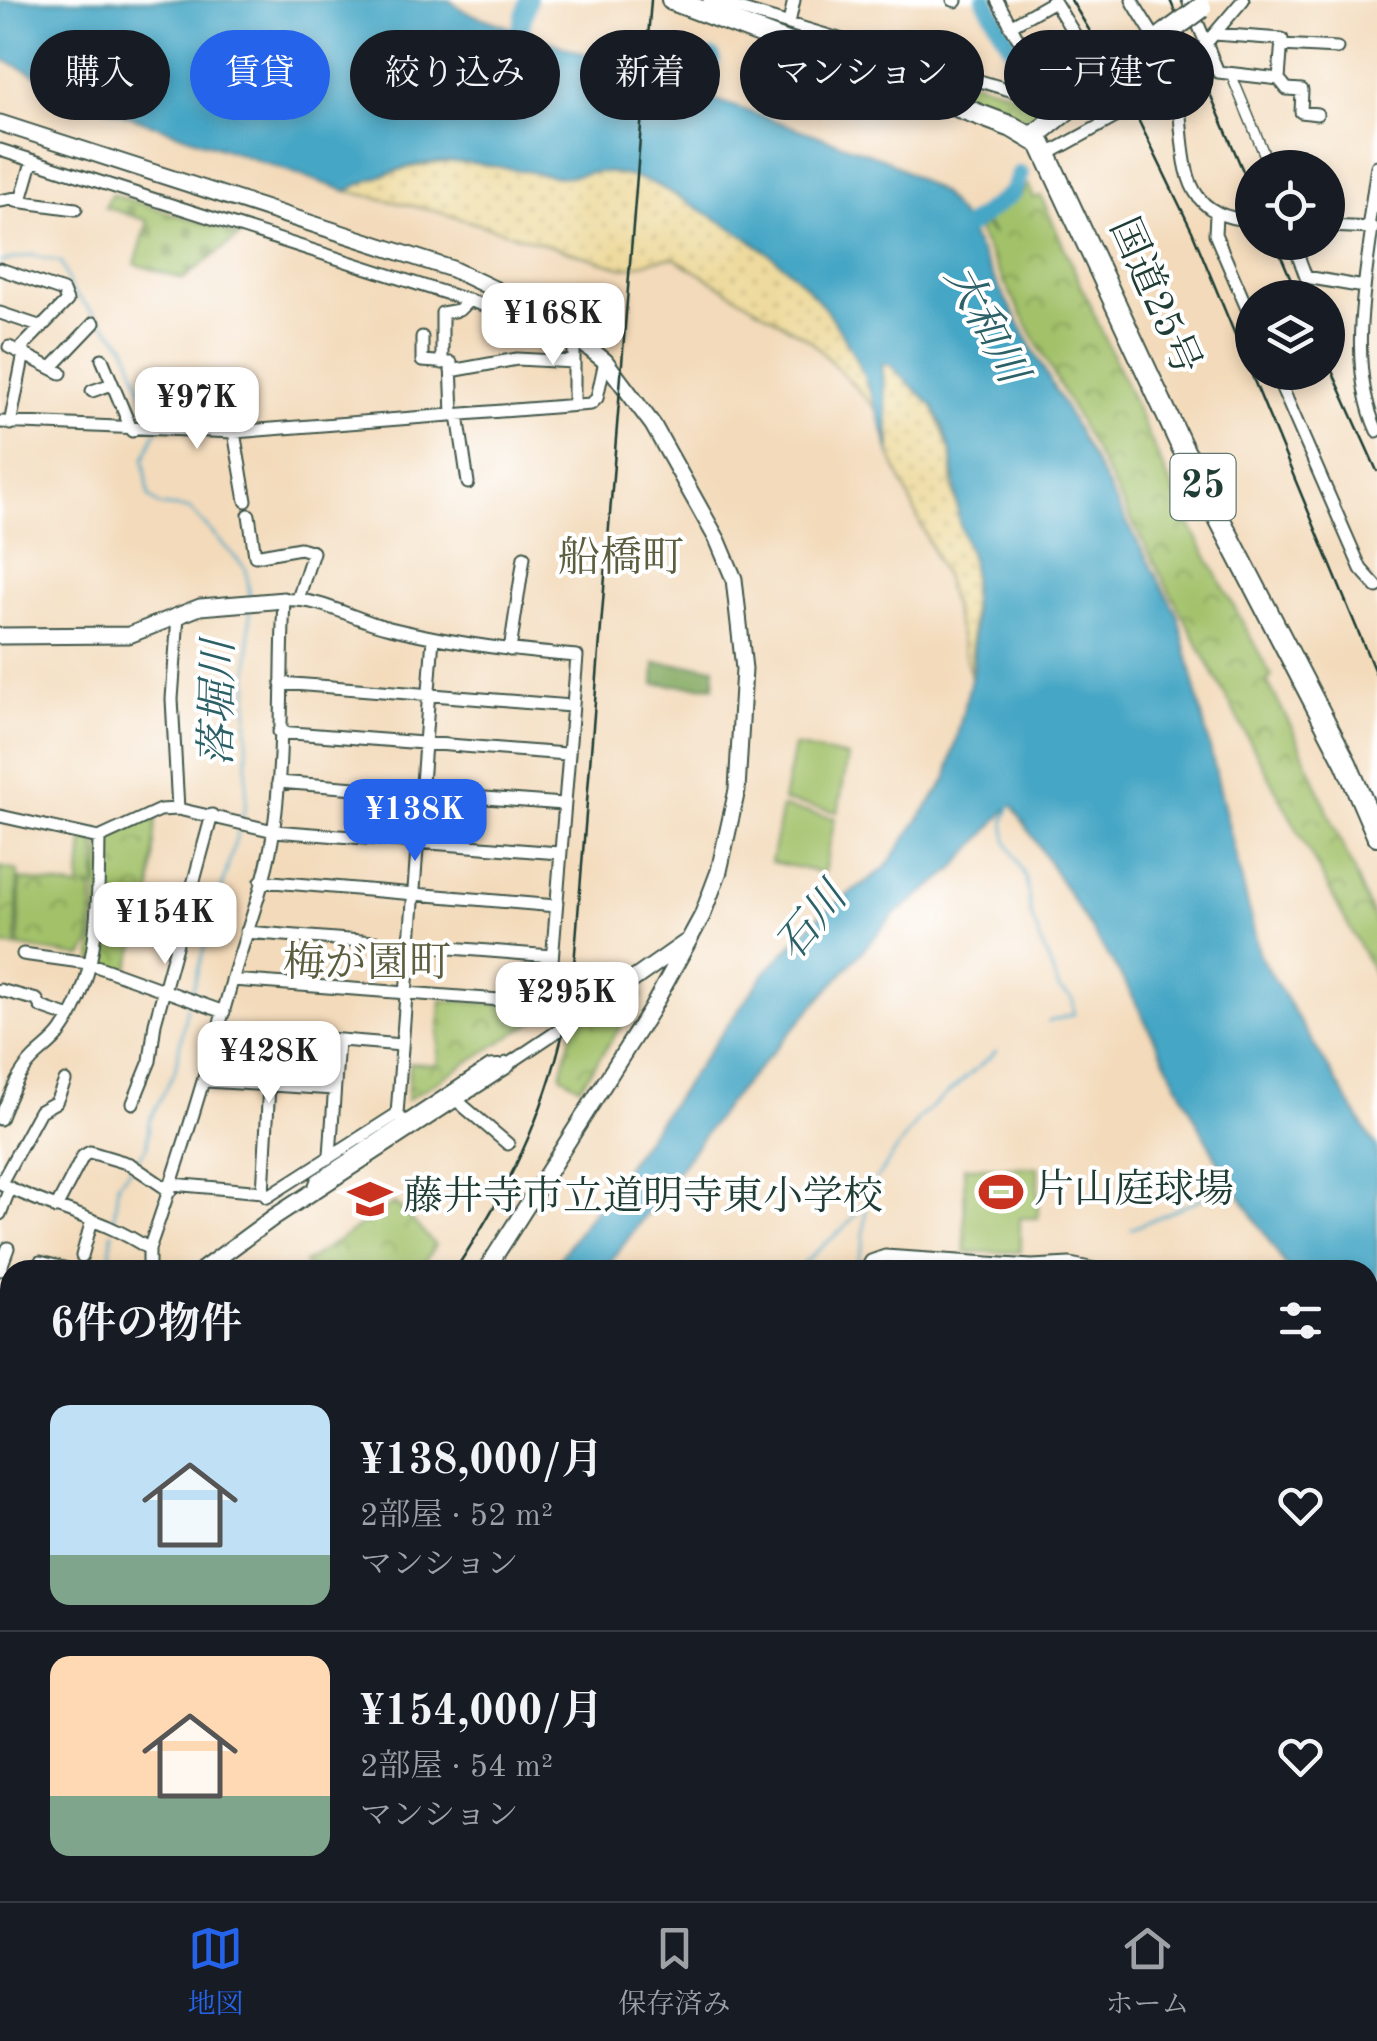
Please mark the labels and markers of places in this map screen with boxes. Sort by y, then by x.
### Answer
pin: ¥168K [483,283,623,368]
pin: ¥97K [138,367,256,452]
pin: ¥138K [345,779,485,864]
pin: ¥154K [95,882,235,967]
pin: ¥295K [497,962,637,1047]
pin: ¥428K [199,1021,339,1106]
sports icon: 片山庭球場 [977,1168,1025,1216]
place label: 片山庭球場 [1034,1168,1234,1212]
school or university icon: 藤井寺市立道明寺東小学校 [346,1175,394,1223]
place label: 藤井寺市立道明寺東小学校 [403,1175,883,1219]

